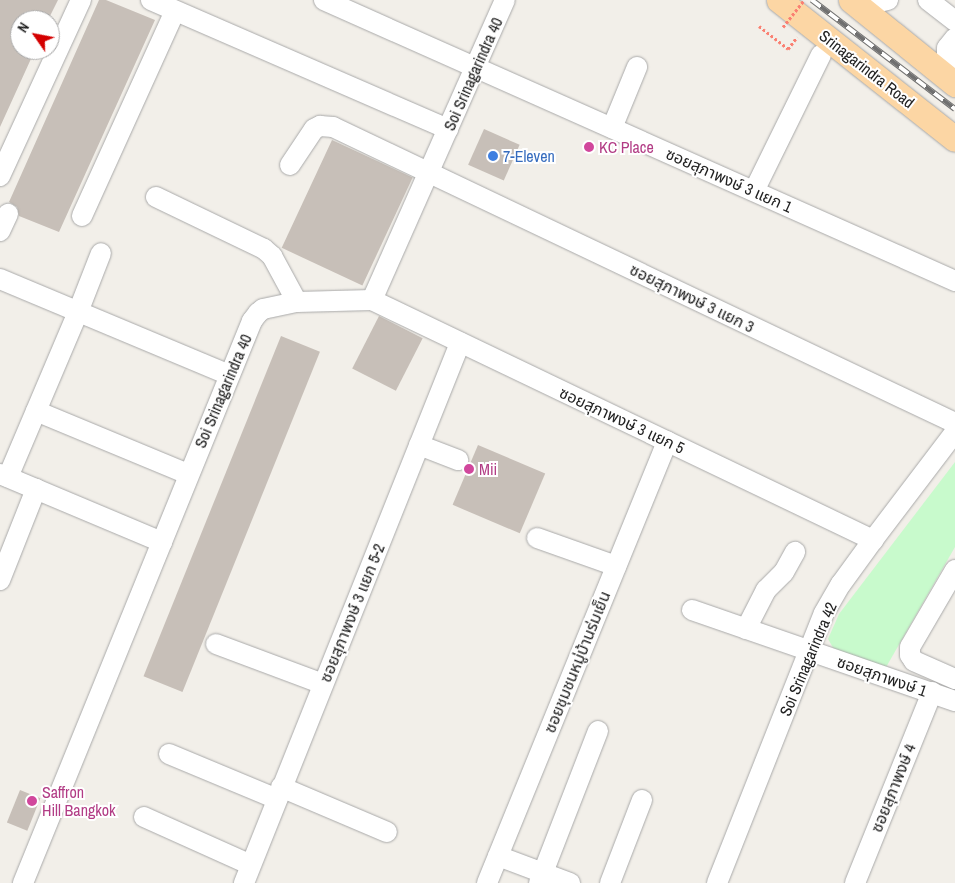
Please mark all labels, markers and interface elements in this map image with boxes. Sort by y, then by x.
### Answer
north arrow [10,10,60,60]
street label: Soi Srinagarindra 40 [439,14,507,134]
text: N [13,19,33,36]
street label: Srinagarindra Road [816,26,918,112]
place label: KC Place [599,137,654,157]
marker: KC Place [583,141,595,153]
street label: ซอยสุภาพงษ์ 3 แยก 1 [663,144,795,216]
place label: 7-Eleven [503,146,555,166]
marker: 7-Eleven [487,150,499,162]
street label: ซอยสุภาพงษ์ 3 แยก 3 [627,260,757,336]
street label: Soi Srinagarindra 40 [190,331,256,451]
street label: ซอยสุภาพงษ์ 3 แยก 5 [556,383,688,457]
place label: Mii [479,459,497,479]
marker: Mii [463,463,475,475]
street label: ซอยสุภาพงษ์ 3 แยก 5-2 [315,541,389,685]
street label: ซอยชุมชนหมู่บ้านร่มเย็น [540,588,614,736]
street label: Soi Srinagarindra 42 [775,599,841,719]
street label: ซอยสุภาพงษ์ 1 [835,652,929,700]
street label: ซอยสุภาพงษ์ 4 [867,741,919,835]
place label: Saffron Hill Bangkok [42,782,116,820]
marker: Saffron Hill Bangkok [26,795,38,807]

